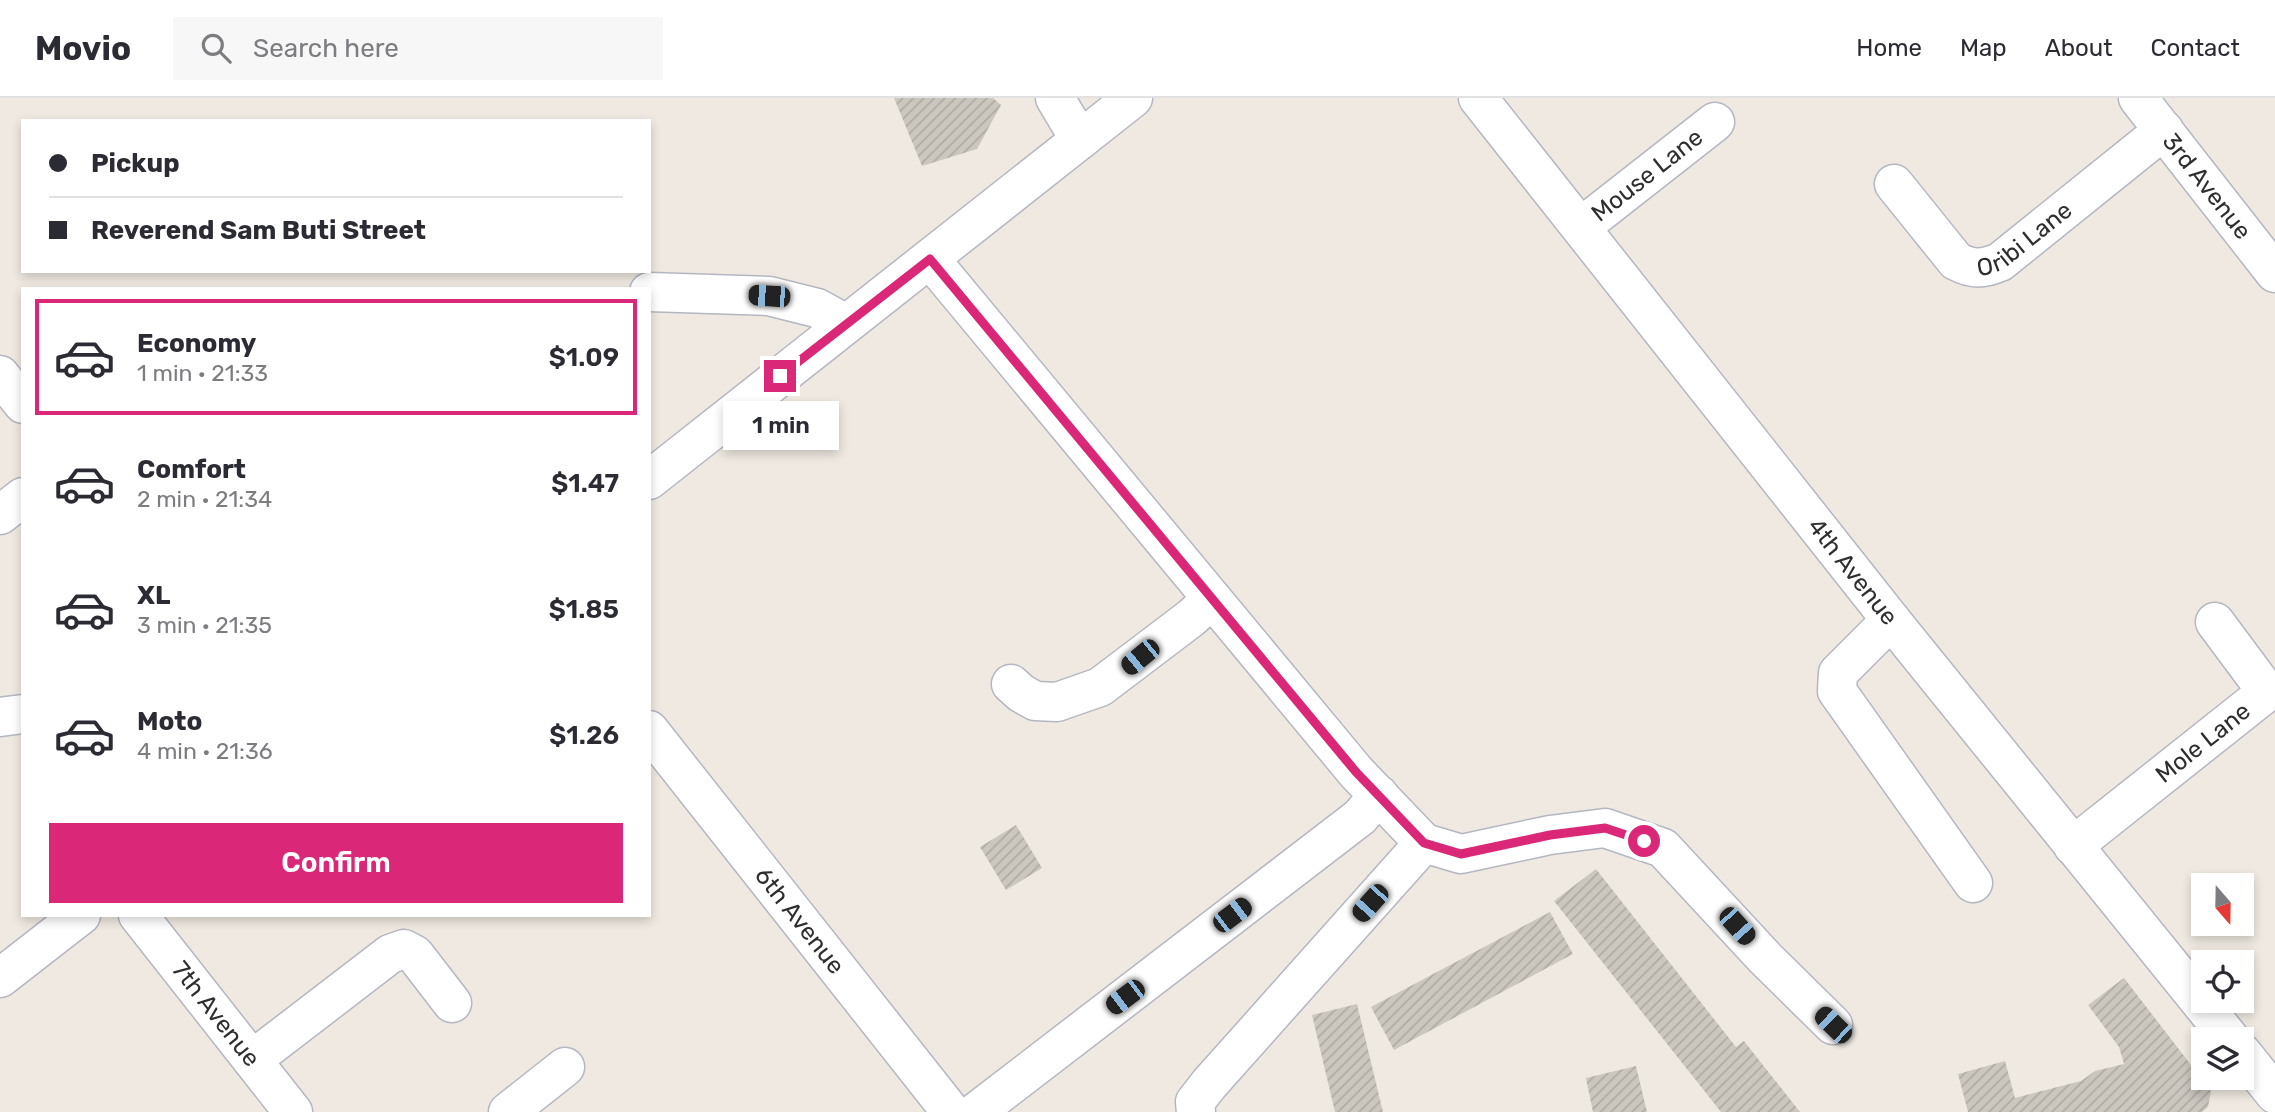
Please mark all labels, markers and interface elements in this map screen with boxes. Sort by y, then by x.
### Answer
search box [173,17,663,80]
text: Movio [35,29,131,68]
icon: search [197,29,235,67]
text: Search here [253,33,399,64]
text: Home [1856,34,1922,62]
text: Map [1960,34,2007,62]
text: About [2045,34,2113,62]
text: Contact [2151,34,2240,62]
street label: Mouse Lane [1586,123,1708,227]
street label: 3rd Avenue [2157,128,2257,245]
text: Pickup [91,148,180,179]
street label: Oribi Lane [1974,196,2077,282]
text: Reverend Sam Buti Street [91,215,426,246]
car [748,284,791,308]
icon: car [53,326,116,389]
text: Economy [137,328,256,359]
text: $1.09 [549,342,619,373]
text: 1 min · 21:33 [137,359,268,387]
route end [764,360,796,392]
callout: 1 min [722,400,838,450]
text: 1 min [752,411,810,439]
icon: car [53,452,116,515]
text: Comfort [137,454,246,485]
text: $1.47 [551,468,619,499]
text: 2 min · 21:34 [137,485,272,513]
street label: 4th Avenue [1802,513,1904,631]
icon: car [53,578,116,641]
text: XL [137,580,170,611]
text: $1.85 [549,594,619,625]
text: 3 min · 21:35 [137,611,272,639]
car [1118,636,1163,678]
street label: Mole Lane [2150,697,2256,789]
icon: car [53,704,116,767]
text: Moto [137,706,202,737]
text: $1.26 [549,720,619,751]
text: 4 min · 21:36 [137,737,273,765]
button: Confirm [49,823,623,903]
route start [1628,825,1660,857]
street label: 6th Avenue [749,862,850,979]
north arrow [2191,873,2254,936]
map controls [2191,873,2254,1090]
car [1349,880,1392,926]
car [1209,894,1256,936]
car [1716,903,1759,949]
button: locate [2191,950,2254,1013]
street label: 7th Avenue [166,956,266,1072]
car [1102,976,1149,1018]
car [1811,1003,1856,1047]
button: layers [2191,1027,2254,1090]

